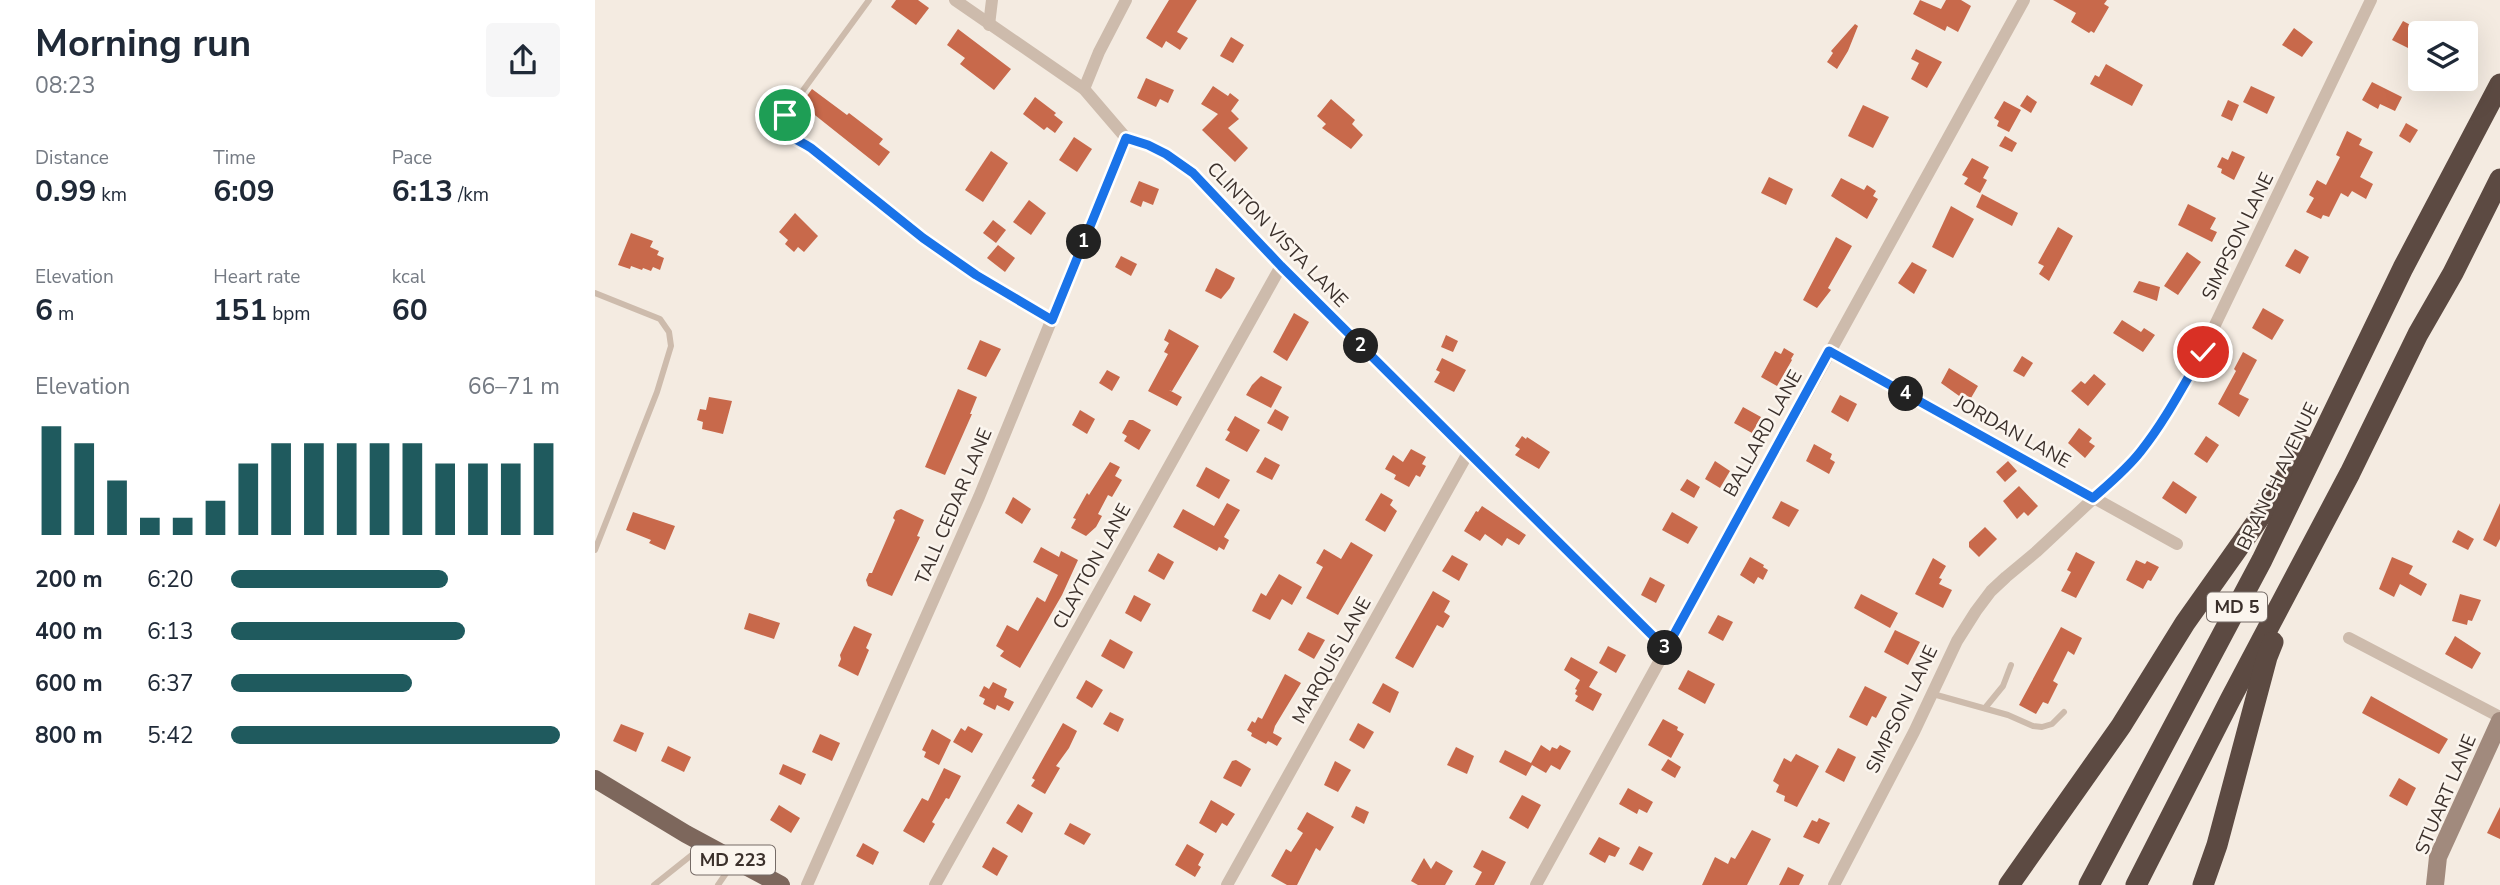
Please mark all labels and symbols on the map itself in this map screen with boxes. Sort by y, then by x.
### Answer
pin [755,85,815,145]
street label: CLINTON VISTA LANE [1201,156,1354,313]
street label: SIMPSON LANE [2196,168,2280,305]
pin: 1 [1067,224,1101,260]
pin [2173,322,2233,382]
pin: 2 [1343,328,1379,364]
street label: BALLARD LANE [1717,365,1808,502]
pin: 4 [1889,376,1923,412]
street label: JORDAN LANE [1949,389,2075,475]
street label: BRANCH AVENUE [2231,398,2325,555]
street label: TALL CEDAR LANE [909,424,999,589]
street label: CLAYTON LANE [1047,499,1137,634]
street label: MARQUIS LANE [1286,592,1378,729]
road number: MD 5 [2207,592,2267,622]
pin: 3 [1647,630,1683,666]
street label: SIMPSON LANE [1860,641,1944,778]
street label: STUART LANE [2409,730,2483,858]
road number: MD 223 [691,846,775,874]

